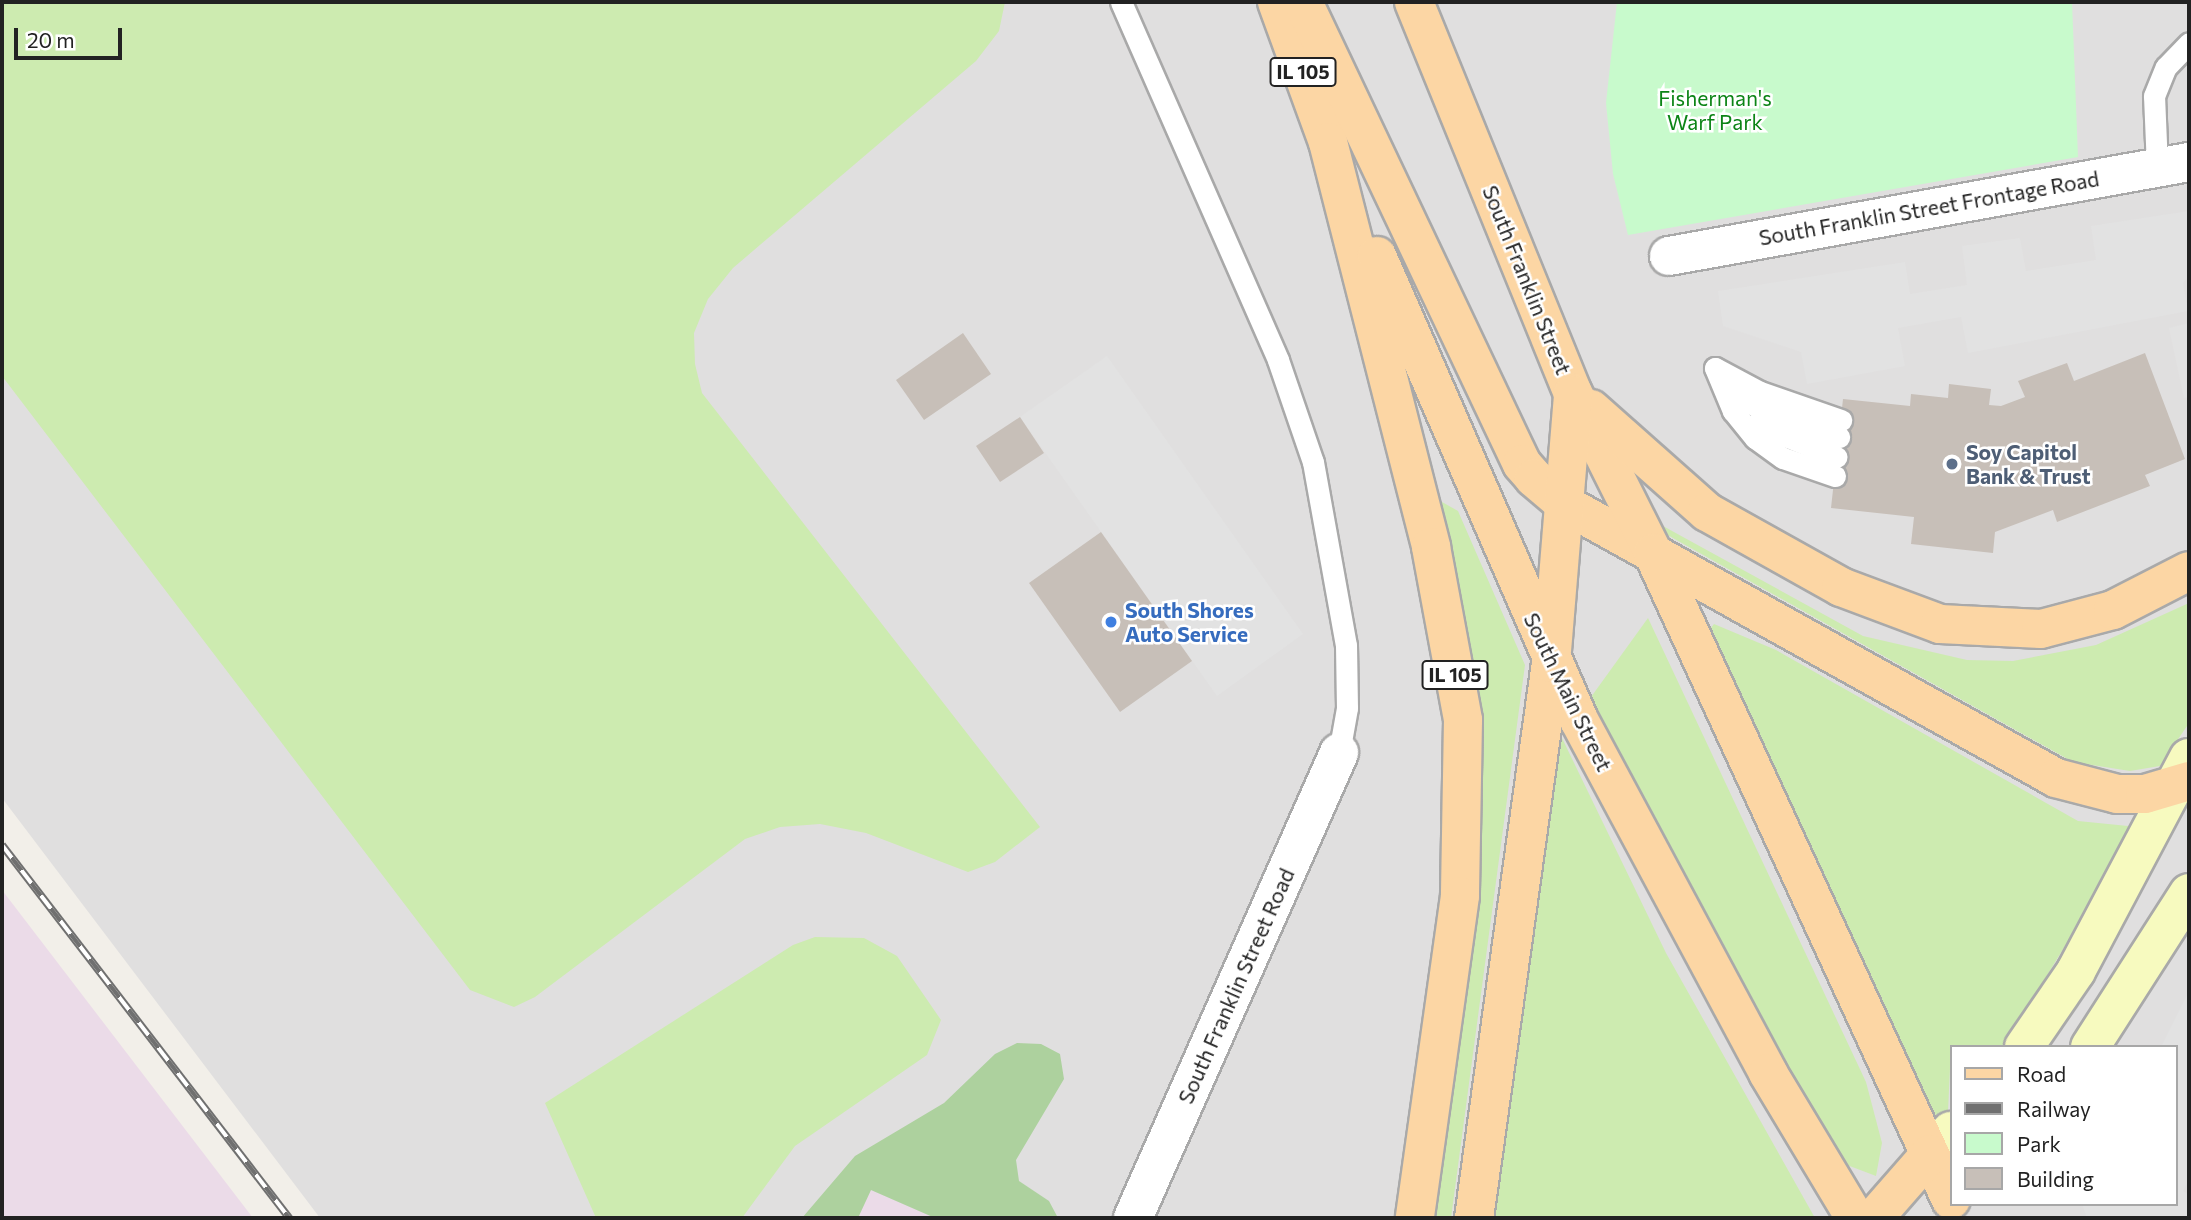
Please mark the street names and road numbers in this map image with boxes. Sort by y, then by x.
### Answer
road number: IL 105 [1268,57,1338,88]
street label: South Franklin Street Frontage Road [1757,166,2101,250]
street label: South Franklin Street [1478,182,1576,378]
street label: South Main Street [1519,609,1617,775]
road number: IL 105 [1420,660,1490,690]
street label: South Franklin Street Road [1173,865,1299,1107]

